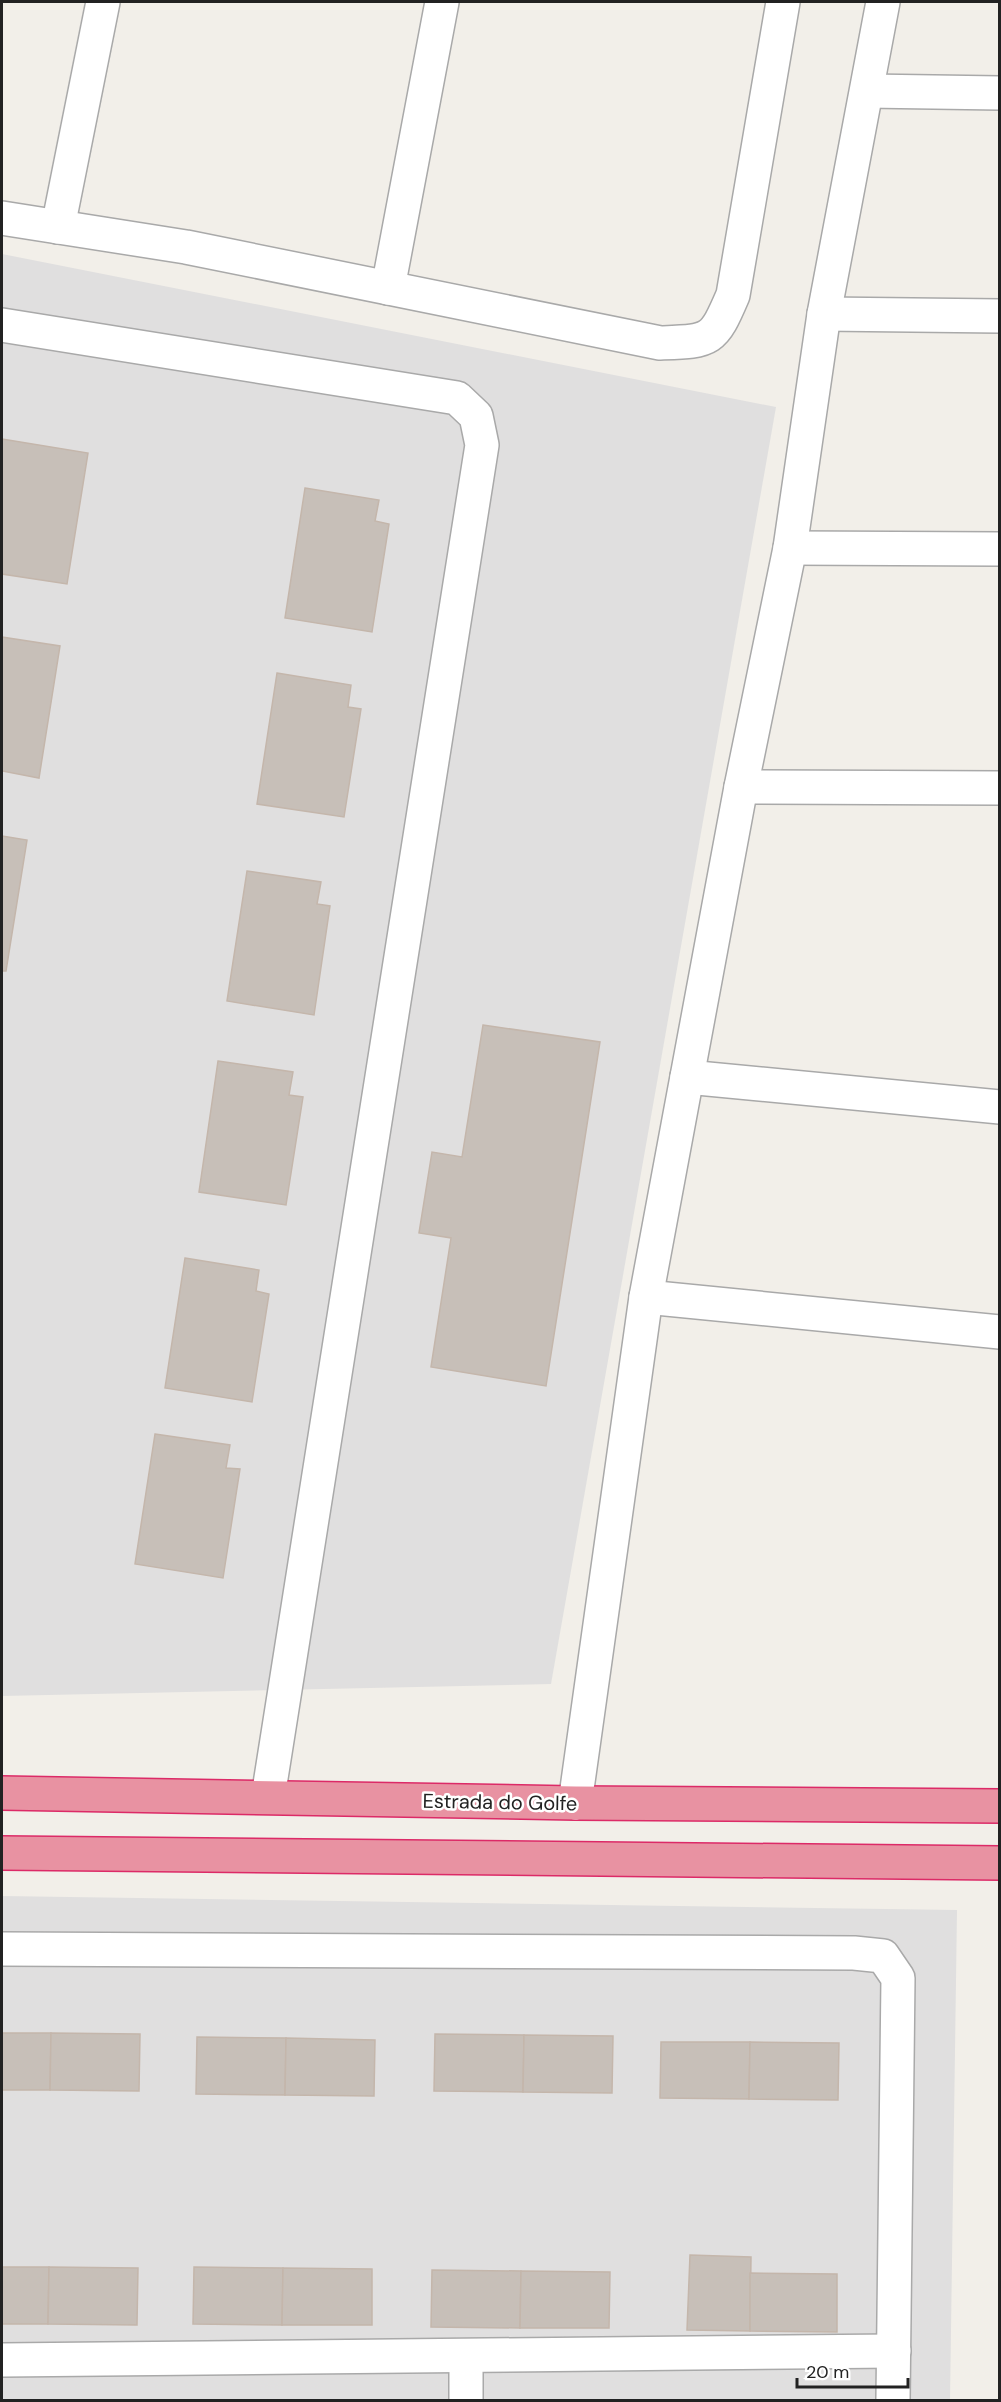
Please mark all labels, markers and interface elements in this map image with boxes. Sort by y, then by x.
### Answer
street label: Estrada do Golfe [422,1788,578,1816]
scale bar [797,2351,908,2389]
text: 20 m [806,2360,849,2384]

